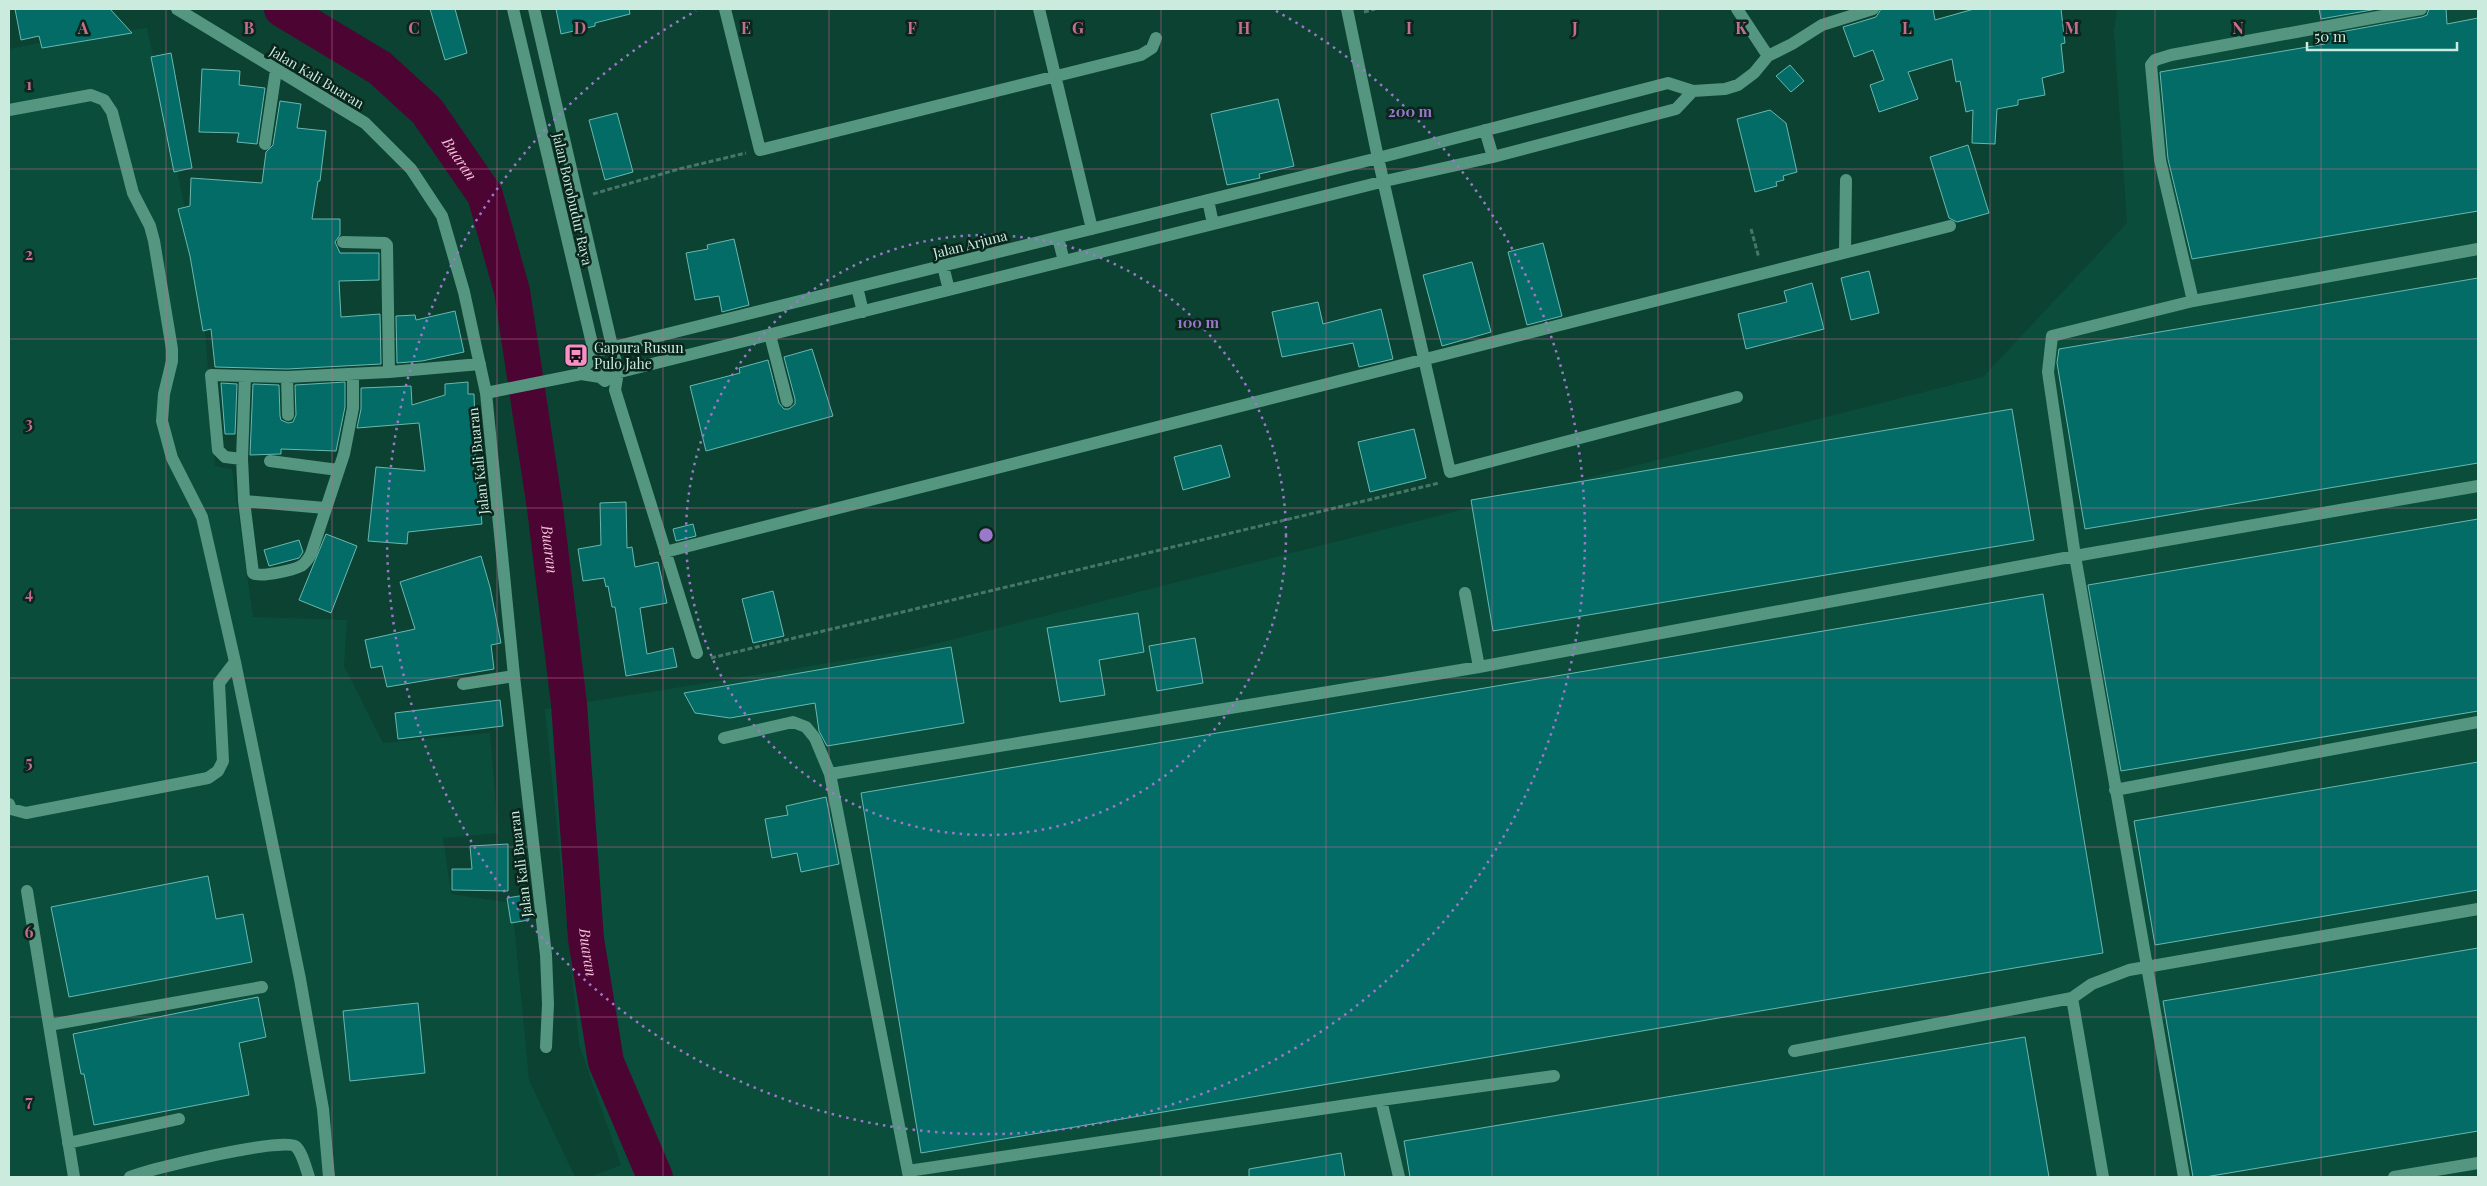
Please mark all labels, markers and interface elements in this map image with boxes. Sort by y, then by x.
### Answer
text: A [77,17,89,38]
text: B [244,17,255,38]
text: C [408,17,420,38]
text: D [574,17,586,38]
text: E [741,17,751,38]
text: F [907,17,917,38]
text: G [1072,17,1084,38]
text: H [1238,17,1251,38]
text: I [1406,17,1412,38]
text: J [1571,17,1578,38]
text: K [1735,17,1747,38]
text: L [1902,17,1912,38]
text: M [2065,17,2080,38]
text: N [2232,17,2244,38]
scale bar [2307,20,2457,52]
text: 50 m [2314,26,2347,46]
street label: Jalan Kali Buaran [265,41,368,113]
text: 1 [26,73,32,94]
text: 200 m [1388,101,1433,121]
street label: Jalan Borobudur Raya [548,130,598,267]
water label: Buaran [437,132,482,184]
street label: Jalan Arjuna [930,226,1009,263]
text: 2 [25,243,33,264]
text: 100 m [1177,312,1220,332]
place label: Gapura Rusun Pulo Jahe [594,338,684,373]
bus stop icon: Gapura Rusun Pulo Jahe [563,342,589,368]
street label: Jalan Kali Buaran [463,406,493,516]
text: 3 [25,412,33,433]
water label: Buaran [537,523,563,575]
centre of rings [977,526,995,544]
text: 4 [25,582,33,603]
text: 5 [25,751,33,772]
street label: Jalan Kali Buaran [504,809,536,919]
text: 6 [25,921,34,942]
water label: Buaran [575,927,602,978]
text: 7 [25,1090,33,1111]

